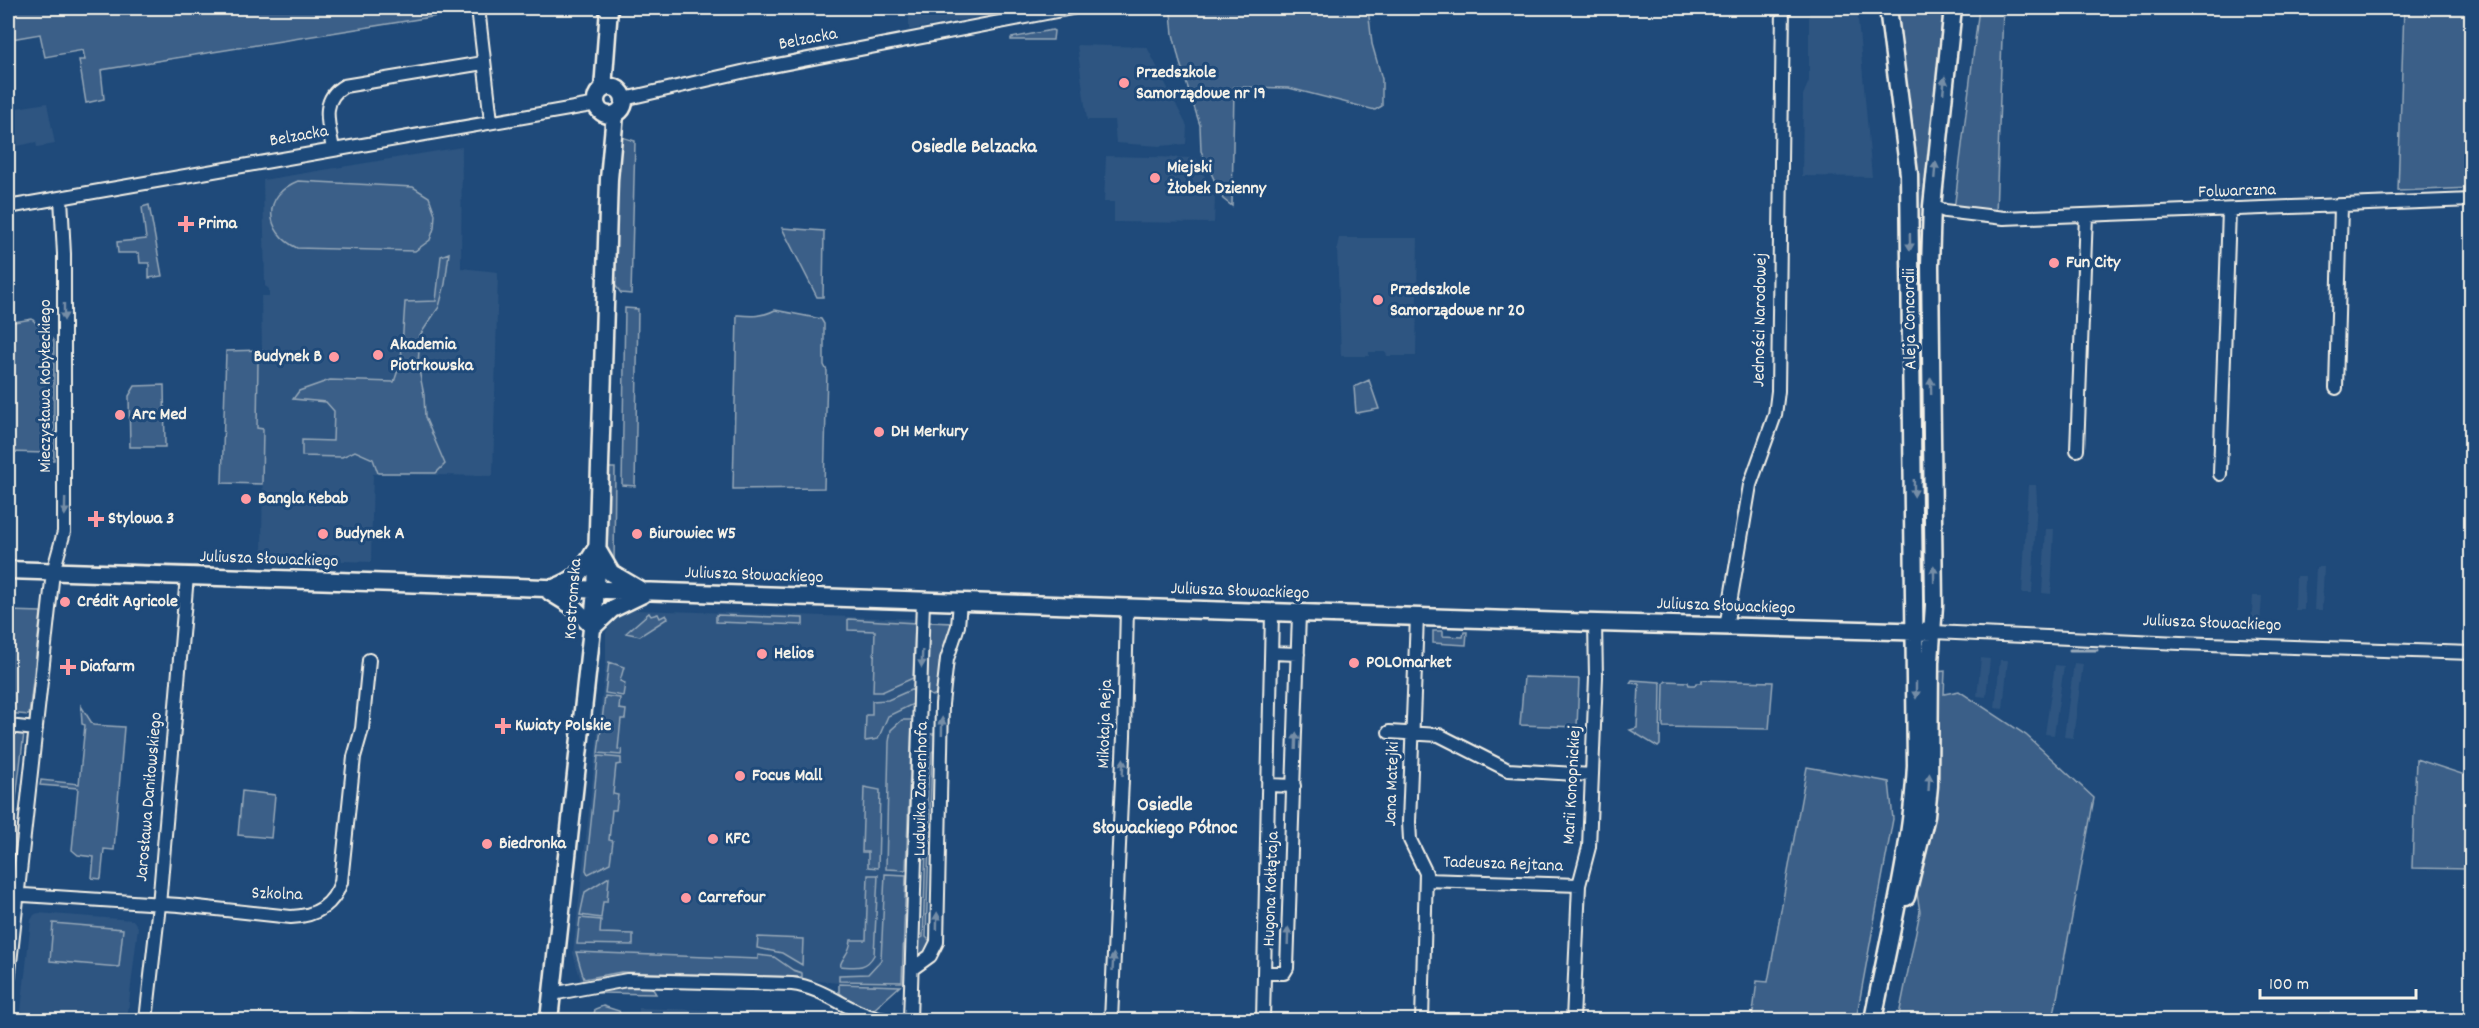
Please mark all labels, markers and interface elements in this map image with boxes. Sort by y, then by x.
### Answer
street label: Belzacka [777,22,840,58]
place label: Przedszkole Samorządowe nr 19 [1136,61,1266,107]
marker: Przedszkole Samorządowe nr 19 [1117,76,1131,90]
one-way arrow [1940,76,1949,95]
street label: Belzacka [268,119,331,154]
district label: Osiedle Belzacka [911,134,1037,162]
place label: Miejski Żłobek Dzienny [1167,156,1267,202]
one-way arrow [1930,161,1940,180]
marker: Miejski Żłobek Dzienny [1148,171,1162,185]
street label: Folwarczna [2198,178,2277,206]
place label: Prima [198,212,238,237]
marker: Prima [179,217,193,231]
one-way arrow [1906,233,1915,252]
place label: Fun City [2066,251,2121,276]
street label: Jedności Narodowej [1747,253,1775,387]
marker: Fun City [2047,256,2061,270]
street label: Aleja Concordii [1898,268,1924,370]
place label: Przedszkole Samorządowe nr 20 [1390,278,1525,324]
marker: Przedszkole Samorządowe nr 20 [1371,293,1385,307]
street label: Mieczysława Kobyłeckiego [34,299,59,473]
one-way arrow [59,303,69,322]
place label: Akademia Piotrkowska [390,333,474,379]
place label: Budynek B [254,345,322,370]
marker: Akademia Piotrkowska [371,348,385,362]
marker: Budynek B [327,350,341,364]
one-way arrow [1927,377,1936,396]
place label: Arc Med [132,403,187,428]
marker: Arc Med [113,408,127,422]
place label: DH Merkury [891,420,969,445]
marker: DH Merkury [872,425,886,439]
one-way arrow [1909,478,1918,497]
place label: Bangla Kebab [258,487,348,512]
marker: Bangla Kebab [239,492,253,506]
one-way arrow [60,498,70,517]
place label: Stylowa 3 [108,507,174,532]
marker: Stylowa 3 [89,512,103,526]
place label: Budynek A [335,522,405,547]
place label: Biurowiec W5 [649,522,736,547]
marker: Budynek A [316,527,330,541]
marker: Biurowiec W5 [630,527,644,541]
street label: Juliusza Słowackiego [199,545,339,575]
street label: Kostromska [559,557,589,640]
street label: Juliusza Słowackiego [684,561,824,591]
one-way arrow [1929,564,1939,583]
street label: Juliusza Słowackiego [1170,577,1310,607]
place label: Crédit Agricole [77,590,178,615]
street label: Juliusza Słowackiego [1656,592,1796,622]
marker: Crédit Agricole [58,595,72,609]
street label: Juliusza Słowackiego [2142,609,2282,639]
place label: Helios [774,642,815,667]
marker: Helios [755,647,769,661]
one-way arrow [917,650,926,669]
place label: POLOmarket [1366,651,1452,676]
place label: Diafarm [80,655,135,680]
marker: POLOmarket [1347,656,1361,670]
marker: Diafarm [61,660,75,674]
street label: Mikołaja Reja [1092,678,1120,769]
one-way arrow [1911,681,1921,700]
street label: Jarosława Daniłowskiego [130,711,170,883]
place label: Kwiaty Polskie [515,714,611,739]
one-way arrow [937,717,947,736]
marker: Kwiaty Polskie [496,719,510,733]
street label: Ludwika Zamenhofa [908,721,936,856]
street label: Marii Konopnickiej [1557,725,1589,845]
one-way arrow [1291,731,1300,750]
street label: Jana Matejki [1379,741,1407,827]
one-way arrow [1118,758,1127,777]
place label: Focus Mall [752,764,823,789]
marker: Focus Mall [733,769,747,783]
one-way arrow [1924,772,1933,791]
district label: Osiedle Słowackiego Północ [1092,792,1238,843]
place label: KFC [725,827,750,852]
street label: Hugona Kołłątaja [1257,830,1287,947]
place label: Biedronka [499,832,567,857]
marker: KFC [706,832,720,846]
marker: Biedronka [480,837,494,851]
street label: Tadeusza Rejtana [1443,850,1564,880]
street label: Szkolna [251,882,304,908]
place label: Carrefour [698,886,766,911]
marker: Carrefour [679,891,693,905]
one-way arrow [932,912,942,931]
one-way arrow [1283,926,1293,945]
one-way arrow [1108,953,1117,972]
scale bar [2260,962,2416,1000]
text: 100 m [2269,973,2309,998]

